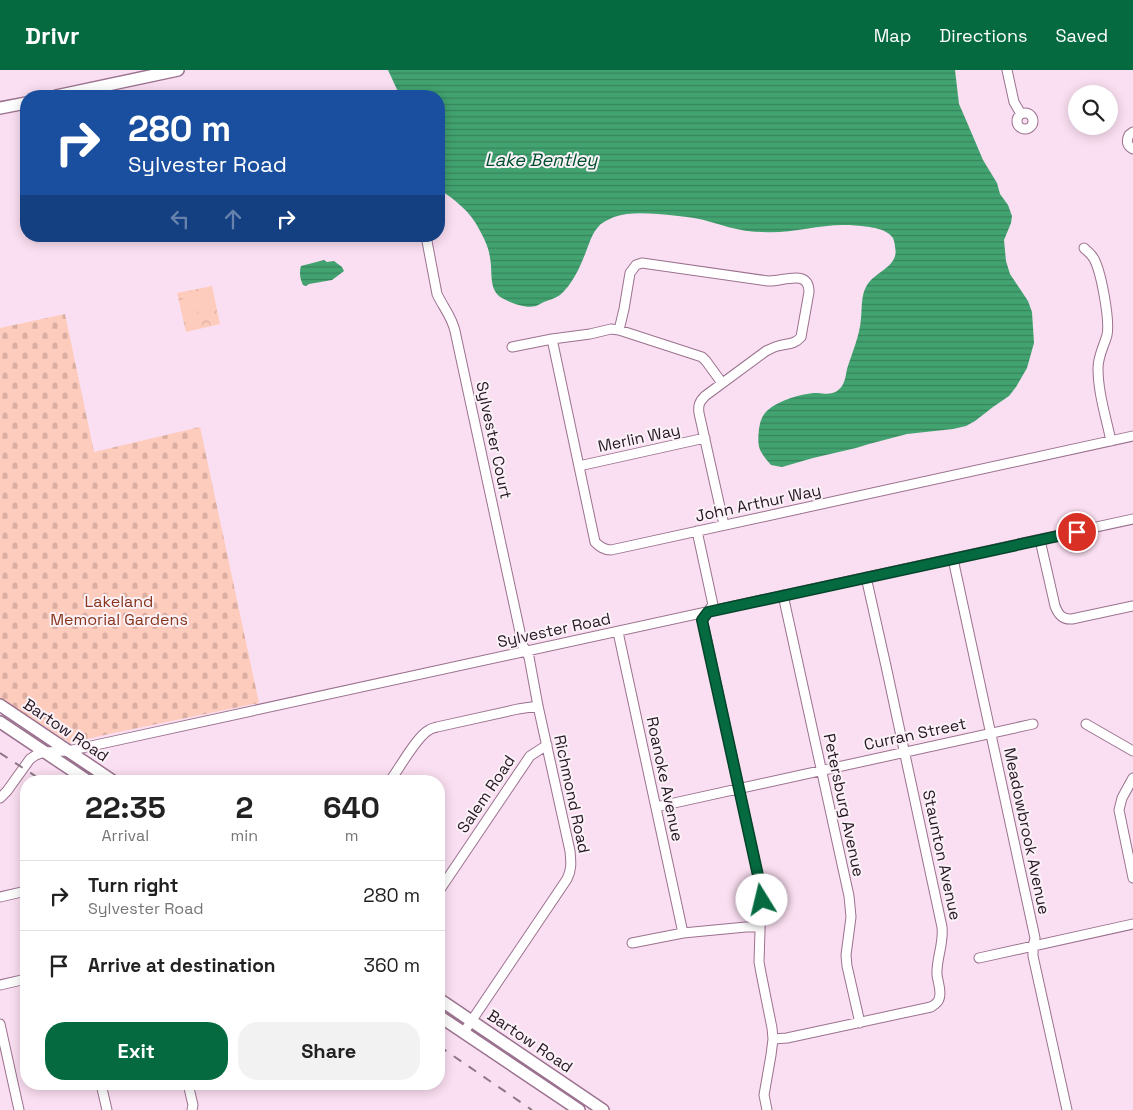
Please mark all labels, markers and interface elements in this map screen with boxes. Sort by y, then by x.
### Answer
text: Drivr [25,20,80,51]
text: Map [874,24,911,47]
text: Directions [939,24,1028,47]
text: Saved [1056,24,1108,47]
map controls [1068,85,1118,135]
button: search [1068,85,1118,135]
text: 280 m [128,107,231,151]
icon: right [45,110,110,175]
water label: Lake Bentley [485,148,598,171]
text: Sylvester Road [128,150,287,178]
icon: left [166,205,194,233]
icon: ahead [219,205,247,233]
icon: right [272,205,300,233]
street label: Sylvester Court [471,379,517,501]
street label: Merlin Way [596,419,682,457]
street label: John Arthur Way [693,479,823,527]
pin [1056,511,1098,553]
icon: arrive [1063,518,1091,546]
park label: Lakeland Memorial Gardens [50,591,188,630]
street label: Sylvester Road [495,608,613,652]
street label: Bartow Road [19,694,113,766]
street label: Curran Street [862,713,968,755]
street label: Roanoke Avenue [642,715,688,843]
street label: Petersburg Avenue [819,731,869,879]
street label: Richmond Road [549,733,595,855]
street label: Meadowbrook Avenue [999,746,1055,916]
street label: Salem Road [452,751,520,837]
text: 22:35 [85,788,166,827]
text: 2 [235,788,253,827]
text: 640 [323,788,380,827]
street label: Staunton Avenue [918,788,966,922]
text: Arrival [102,825,149,846]
text: min [231,825,258,846]
text: m [345,825,358,846]
text: Turn right [88,873,178,898]
position arrow [735,873,787,925]
icon: right [45,882,73,910]
text: 280 m [363,883,420,908]
text: Sylvester Road [88,898,204,919]
icon: arrive [45,952,73,980]
text: Arrive at destination [88,953,276,978]
text: 360 m [363,953,420,978]
street label: Bartow Road [483,1005,577,1077]
button: Exit [45,1022,228,1080]
button: Share [238,1022,420,1080]

